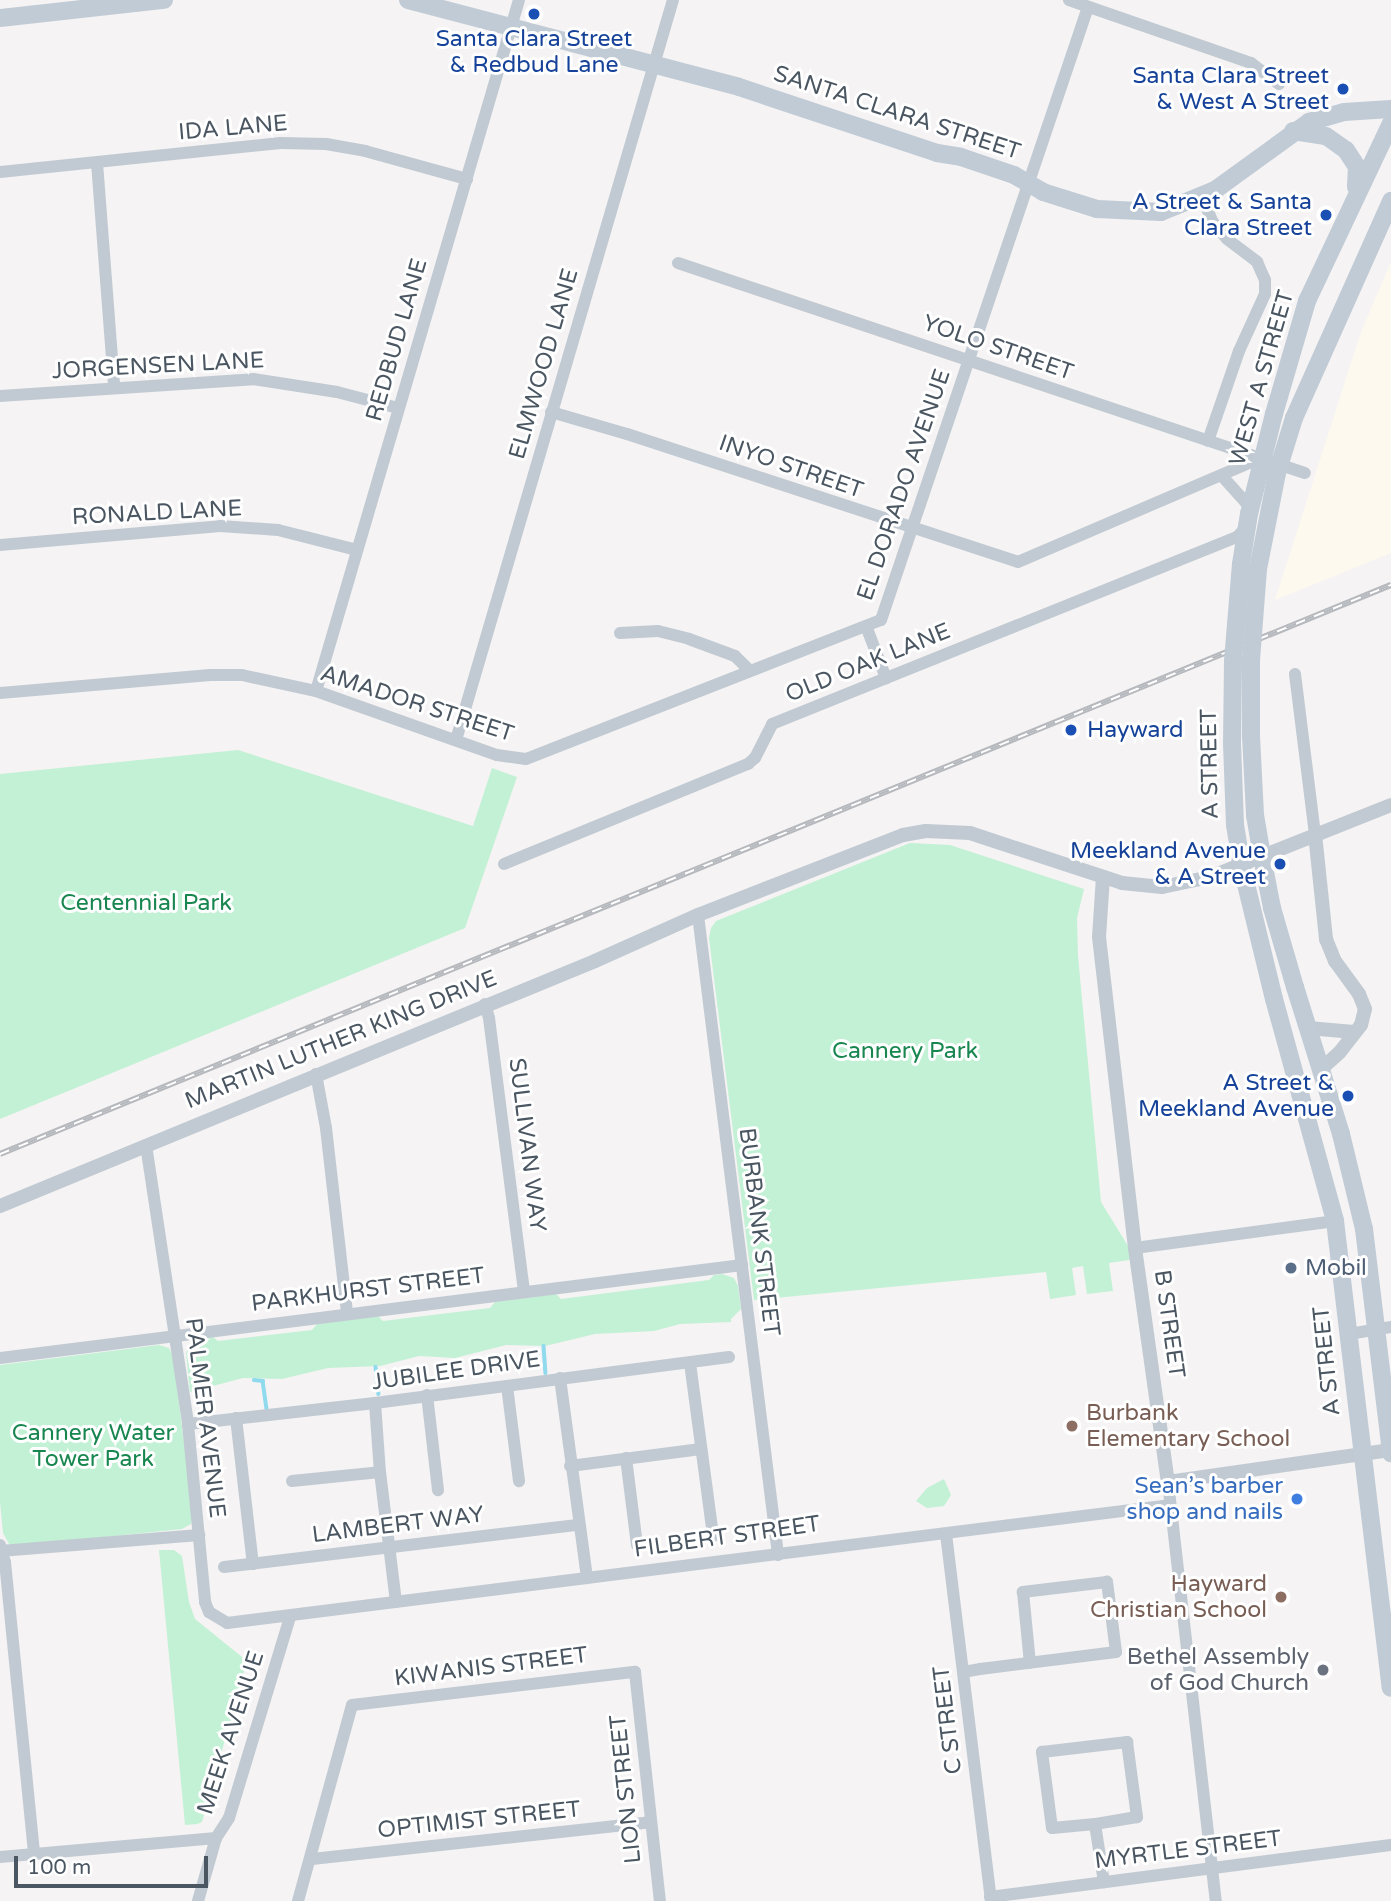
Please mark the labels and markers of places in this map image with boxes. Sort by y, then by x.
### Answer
marker: Santa Clara Street & Redbud Lane [526,6,542,22]
place label: Santa Clara Street & Redbud Lane [436,25,632,79]
place label: Santa Clara Street & West A Street [1132,62,1329,116]
marker: Santa Clara Street & West A Street [1335,81,1351,97]
place label: A Street & Santa Clara Street [1132,188,1312,242]
marker: A Street & Santa Clara Street [1318,207,1334,223]
place label: Hayward [1087,716,1183,744]
marker: Hayward [1061,720,1081,740]
place label: Meekland Avenue & A Street [1070,837,1266,891]
marker: Meekland Avenue & A Street [1272,856,1288,872]
place label: A Street & Meekland Avenue [1138,1069,1334,1123]
marker: A Street & Meekland Avenue [1340,1088,1356,1104]
place label: Mobil [1305,1254,1367,1282]
marker: Mobil [1283,1260,1299,1276]
place label: Burbank Elementary School [1086,1399,1290,1453]
marker: Burbank Elementary School [1064,1418,1080,1434]
place label: Sean’s barber shop and nails [1127,1472,1283,1526]
marker: Sean’s barber shop and nails [1289,1491,1305,1507]
place label: Hayward Christian School [1090,1570,1267,1624]
marker: Hayward Christian School [1273,1589,1289,1605]
place label: Bethel Assembly of God Church [1127,1643,1309,1697]
marker: Bethel Assembly of God Church [1315,1662,1331,1678]

